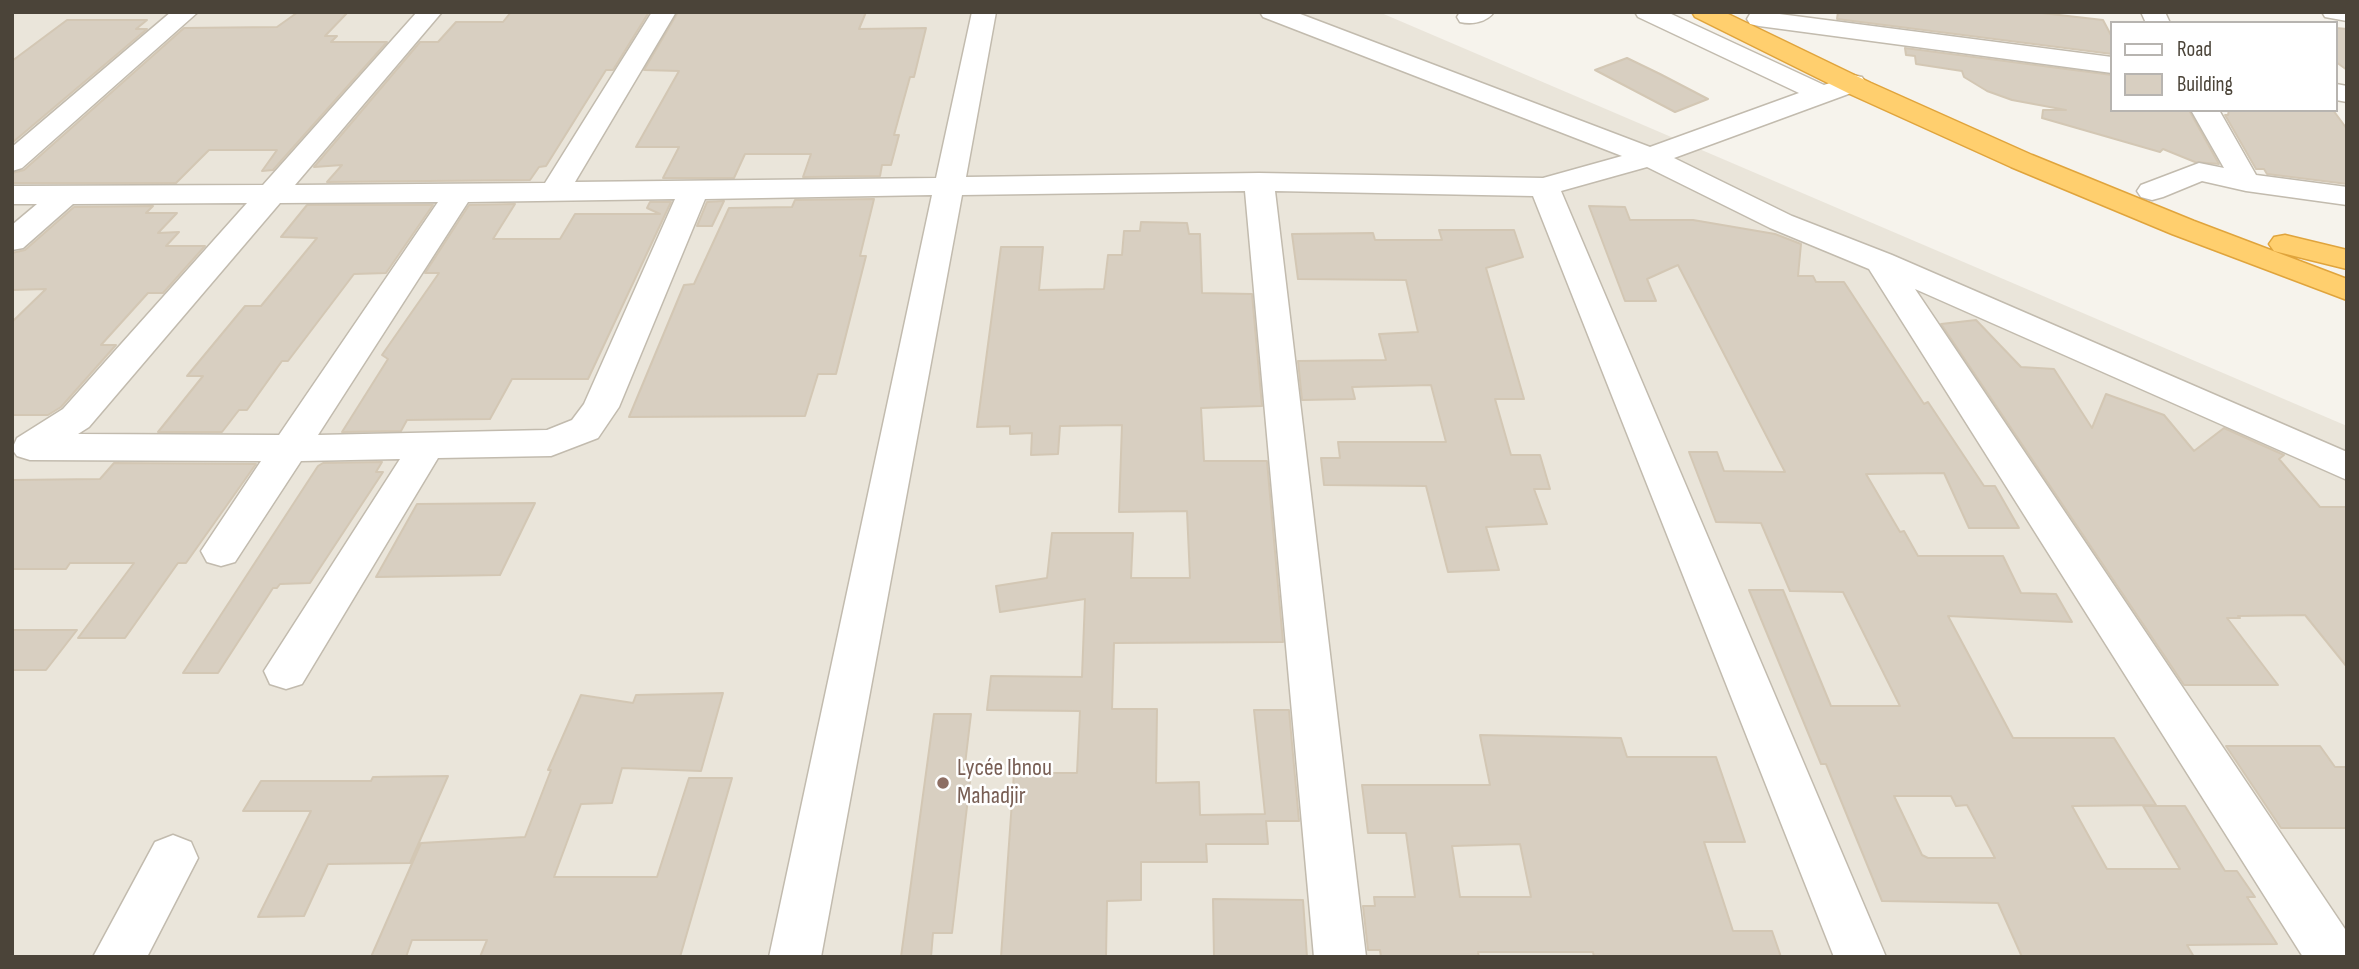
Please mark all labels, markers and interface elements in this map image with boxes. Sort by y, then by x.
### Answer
legend [2110,21,2338,112]
text: Road [2177,37,2212,62]
text: Building [2177,72,2233,97]
place label: Lycée Ibnou Mahadjir [957,755,1052,811]
marker: Lycée Ibnou Mahadjir [935,775,951,791]

